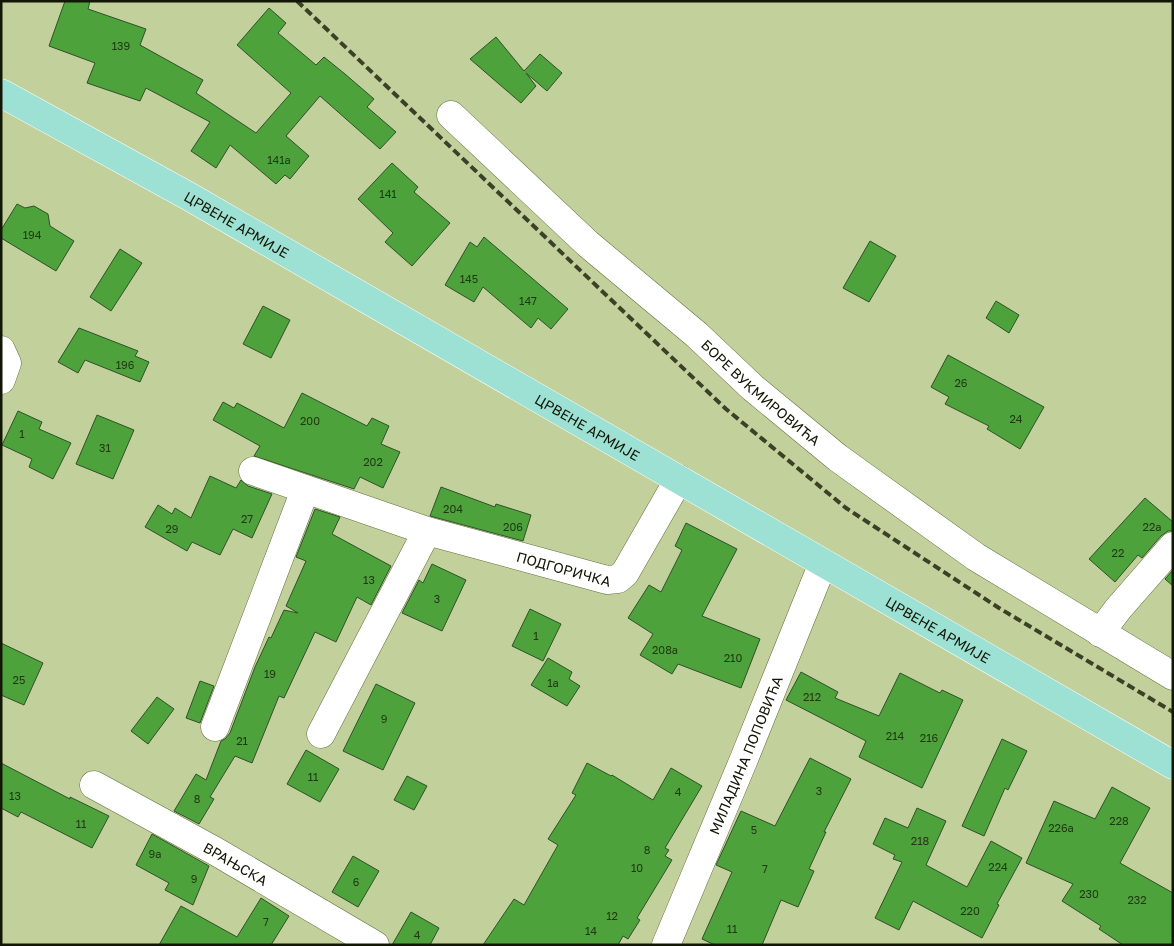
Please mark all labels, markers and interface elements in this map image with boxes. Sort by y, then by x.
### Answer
house number: 139 [112,39,130,52]
house number: 141a [267,153,291,166]
street label: ЦРВЕНЕ АРМИЈЕ [182,187,292,261]
house number: 141 [379,187,397,200]
house number: 194 [23,228,42,241]
house number: 145 [460,272,478,285]
house number: 147 [519,294,537,307]
street label: БОРЕ ВУКМИРОВИЋА [698,335,824,449]
house number: 196 [116,358,135,371]
house number: 26 [954,376,968,389]
street label: ЦРВЕНЕ АРМИЈЕ [532,390,643,464]
house number: 24 [1009,412,1023,425]
house number: 200 [300,414,320,427]
house number: 1 [19,427,25,440]
house number: 31 [99,441,111,454]
house number: 202 [363,455,383,468]
house number: 204 [443,502,463,515]
house number: 27 [241,512,253,525]
house number: 206 [503,520,523,533]
house number: 22a [1143,520,1161,533]
house number: 29 [165,522,179,535]
house number: 22 [1112,546,1124,559]
street label: ПОДГОРИЧКА [515,547,614,589]
house number: 13 [363,573,375,586]
house number: 3 [434,592,440,605]
street label: ЦРВЕНЕ АРМИЈЕ [883,593,994,666]
house number: 1 [533,629,539,642]
house number: 208a [652,643,678,656]
house number: 210 [724,651,742,664]
house number: 19 [264,667,276,680]
house number: 25 [13,673,25,686]
street label: МИЛАДИНА ПОПОВИЋА [705,673,785,837]
house number: 1a [547,676,559,689]
house number: 212 [803,690,821,703]
house number: 9 [381,712,387,725]
house number: 214 [886,729,904,742]
house number: 216 [920,731,939,744]
house number: 21 [236,734,248,747]
house number: 11 [308,770,318,783]
house number: 3 [816,784,822,797]
house number: 4 [675,785,682,798]
house number: 13 [9,789,21,802]
house number: 8 [194,792,201,805]
house number: 228 [1109,814,1129,827]
house number: 11 [76,817,86,830]
house number: 226a [1048,821,1074,834]
house number: 5 [751,823,757,836]
house number: 218 [911,834,929,847]
street label: ВРАЊСКА [201,838,271,889]
house number: 8 [644,843,651,856]
house number: 9a [149,847,161,860]
house number: 224 [988,860,1008,873]
house number: 10 [631,861,643,874]
house number: 7 [762,862,768,875]
house number: 9 [191,872,197,885]
house number: 6 [353,875,360,888]
house number: 230 [1079,887,1099,900]
house number: 232 [1127,893,1147,906]
house number: 220 [960,904,980,917]
house number: 12 [606,909,618,922]
house number: 7 [263,915,269,928]
house number: 11 [727,922,737,935]
house number: 14 [585,924,597,937]
house number: 4 [414,928,421,941]

